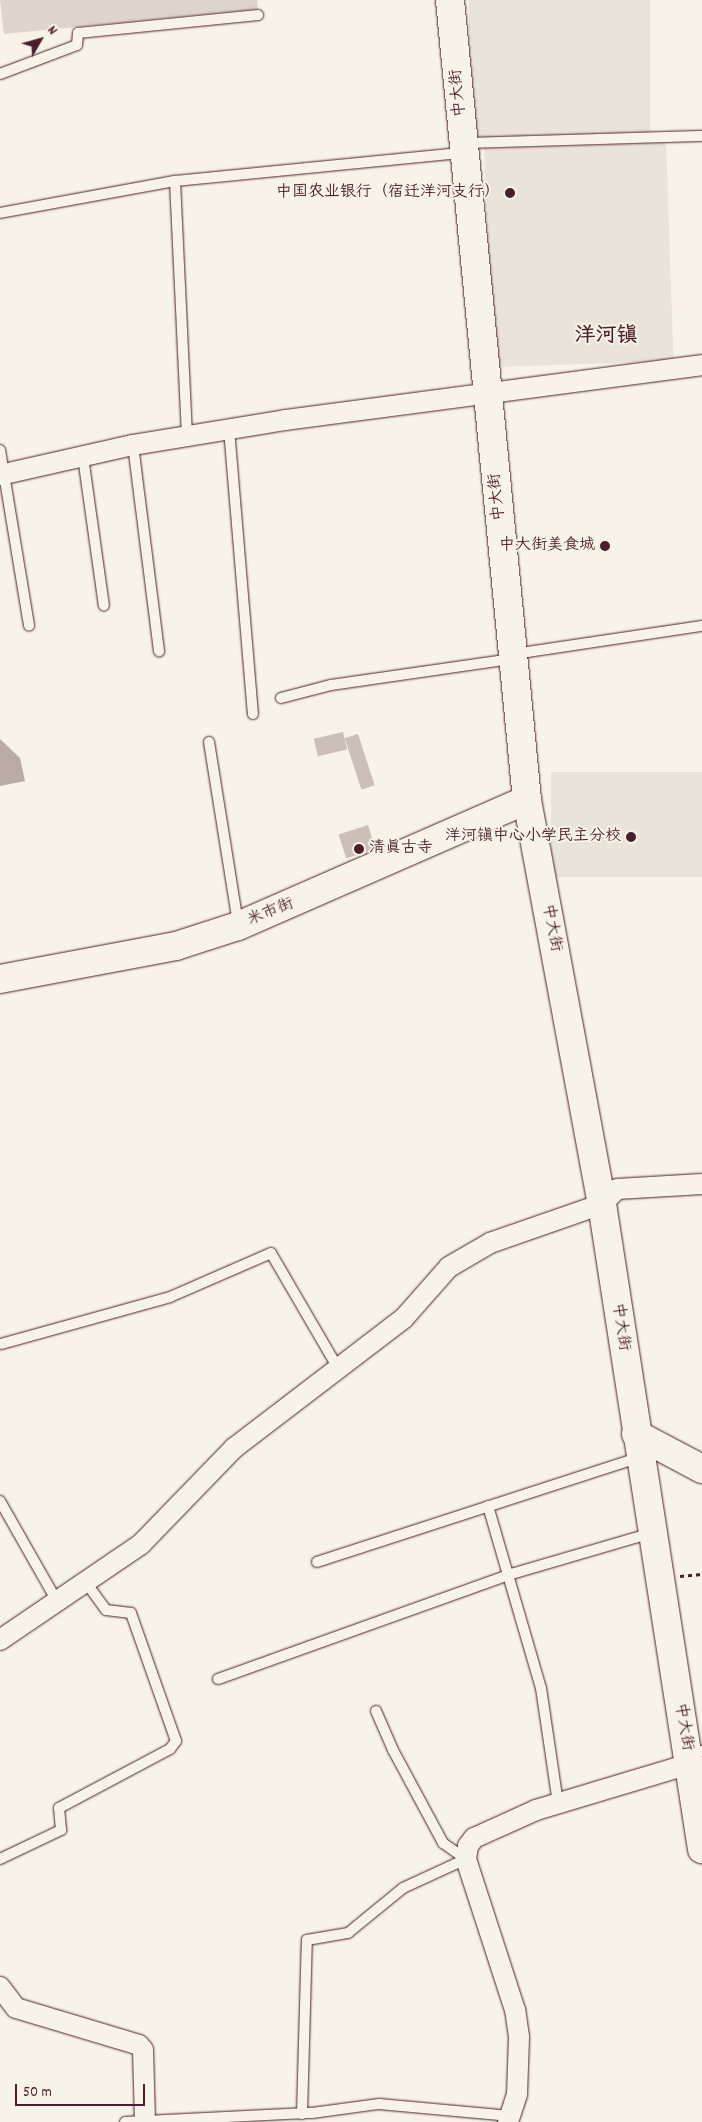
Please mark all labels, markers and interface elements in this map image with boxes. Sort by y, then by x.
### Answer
north arrow [15,15,65,65]
text: N [42,22,62,40]
street label: 中大街 [447,68,471,118]
place label: 中国农业银行（宿迁洋河支行） [276,183,500,203]
marker: 中国农业银行（宿迁洋河支行） [504,187,516,199]
district label: 洋河镇 [575,324,637,350]
street label: 中大街 [486,472,510,522]
place label: 中大街美食城 [499,536,595,556]
marker: 中大街美食城 [599,540,611,552]
place label: 洋河镇中心小学民主分校 [445,827,621,847]
marker: 洋河镇中心小学民主分校 [625,831,637,843]
place label: 清真古寺 [369,839,433,859]
marker: 清真古寺 [353,843,365,855]
street label: 米市街 [245,895,297,931]
street label: 中大街 [537,903,565,953]
street label: 中大街 [607,1302,633,1352]
street label: 中大街 [670,1702,696,1752]
scale bar [18,2074,148,2106]
text: 50 m [23,2082,52,2104]

